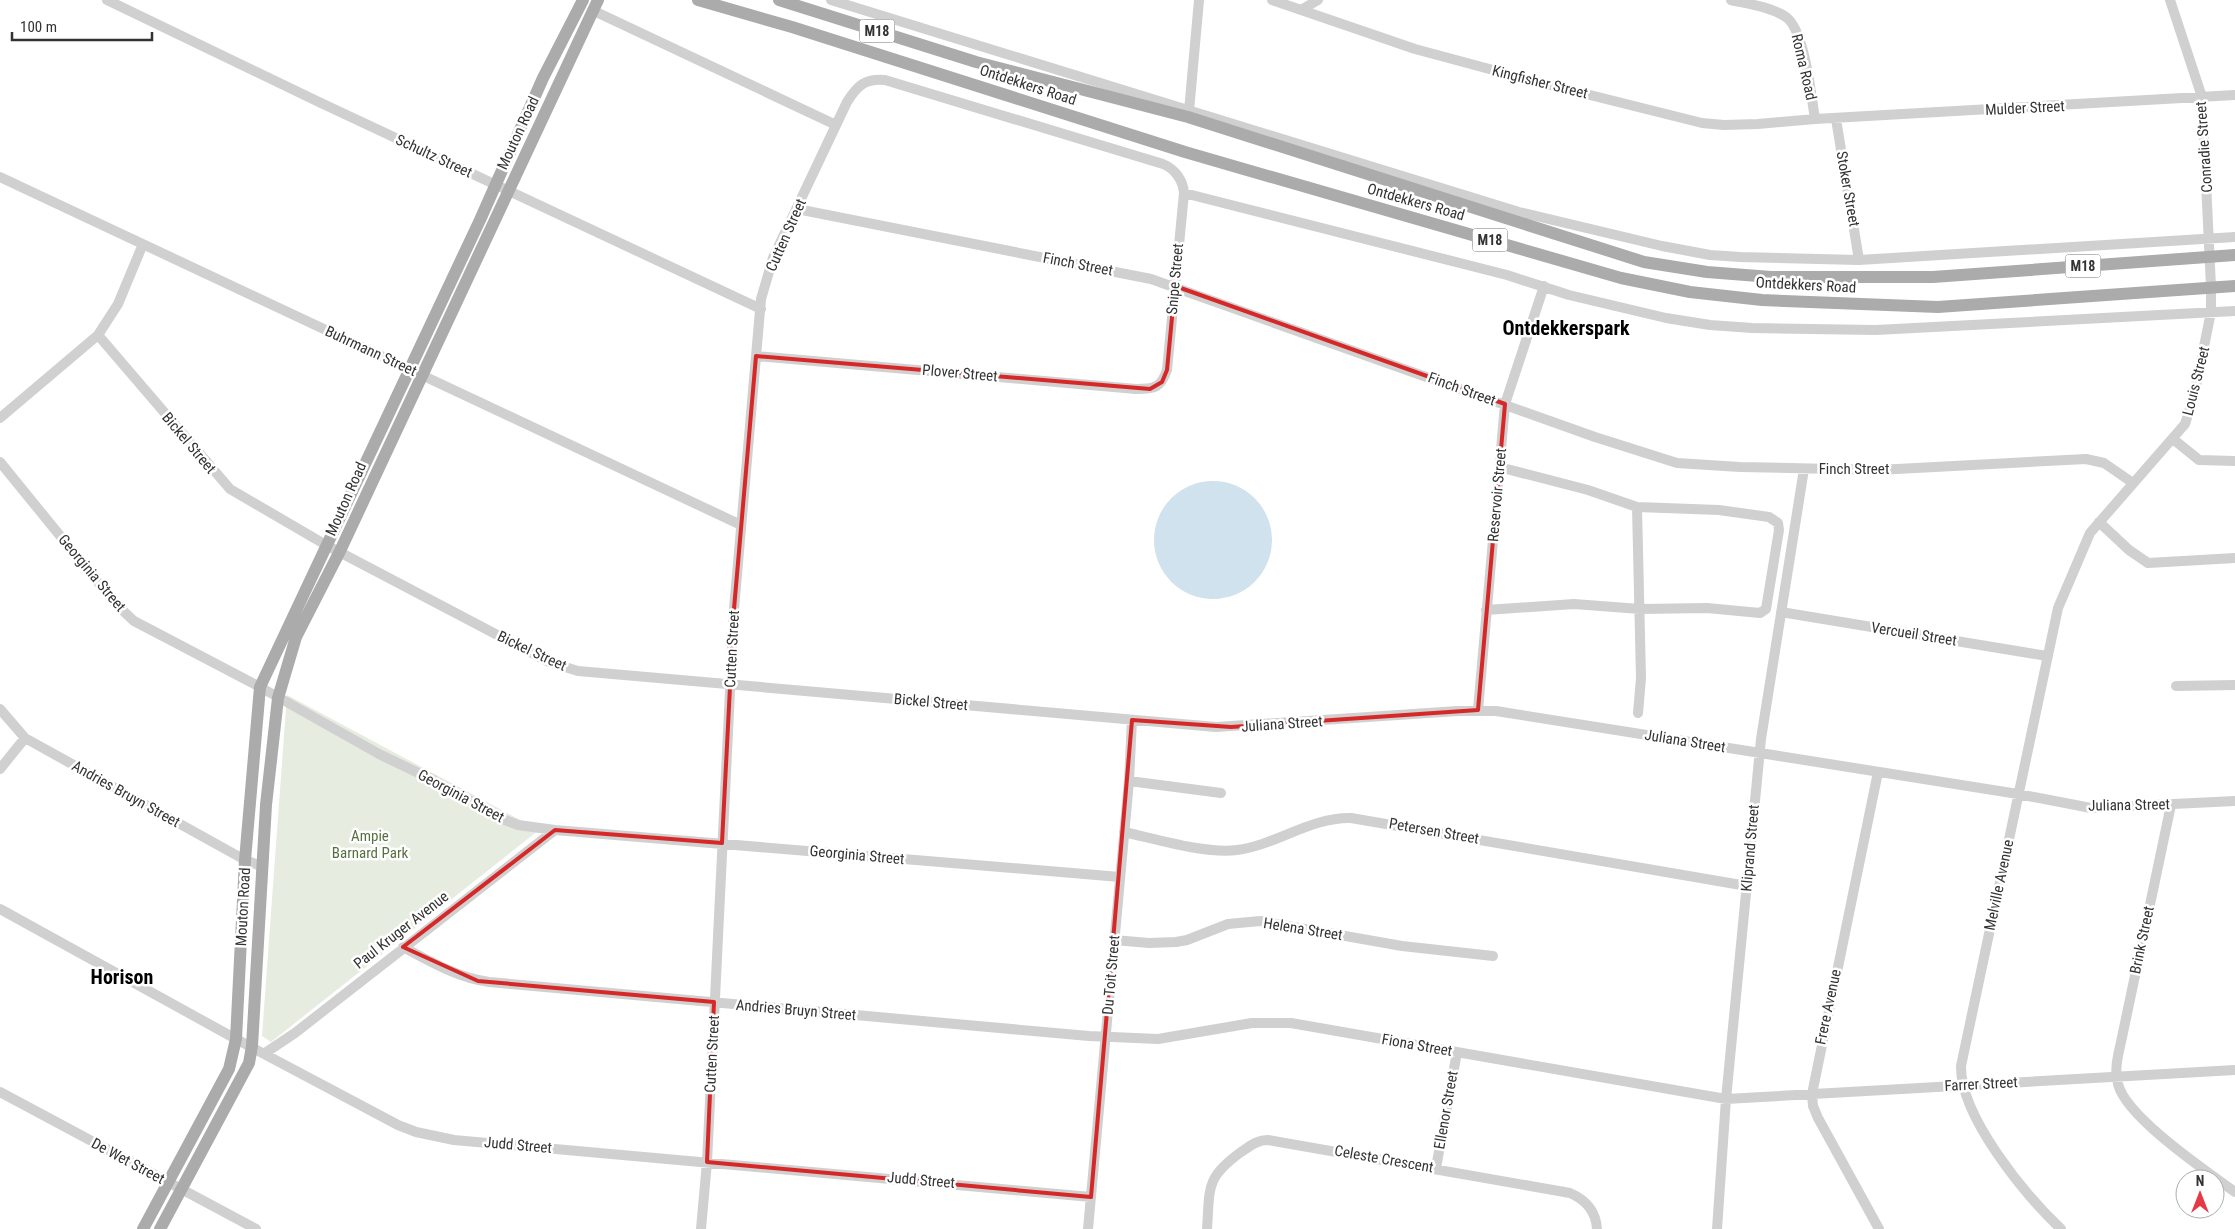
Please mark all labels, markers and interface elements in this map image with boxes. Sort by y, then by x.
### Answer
scale bar [12,10,152,42]
text: 100 m [20,18,57,36]
road number: M18 [860,20,894,42]
street label: Roma Road [1788,32,1820,102]
street label: Ontdekkers Road [977,61,1079,109]
street label: Kingfisher Street [1490,61,1590,103]
street label: Mouton Road [493,94,543,172]
street label: Mulder Street [1985,97,2065,119]
street label: Conradie Street [2192,101,2216,193]
street label: Schultz Street [393,130,475,182]
street label: Stoker Street [1833,150,1863,228]
street label: Ontdekkers Road [1365,179,1467,225]
street label: Cutten Street [762,196,810,274]
road number: M18 [1472,228,1508,252]
street label: Snipe Street [1163,243,1187,315]
street label: Finch Street [1042,248,1114,280]
road number: M18 [2066,255,2100,278]
street label: Ontdekkers Road [1755,273,1857,297]
district label: Ontdekkerspark [1502,316,1630,340]
street label: Buhrmann Street [322,322,420,380]
street label: Louis Street [2179,344,2213,418]
street label: Plover Street [922,361,998,385]
street label: Finch Street [1426,368,1498,410]
street label: Bickel Street [158,409,220,477]
street label: Reservoir Street [1484,447,1510,543]
street label: Mouton Road [322,459,370,539]
street label: Finch Street [1819,460,1889,478]
street label: Georginia Street [55,531,129,615]
street label: Cutten Street [721,610,743,688]
street label: Vercueil Street [1870,618,1958,650]
street label: Bickel Street [495,627,569,675]
street label: Bickel Street [893,690,969,714]
street label: Juliana Street [1241,712,1323,736]
street label: Juliana Street [1643,726,1727,756]
street label: Andries Bruyn Street [69,757,183,831]
street label: Georginia Street [415,766,507,826]
street label: Juliana Street [2088,795,2170,815]
street label: Kliprand Street [1737,804,1763,892]
street label: Petersen Street [1388,814,1480,848]
park label: Ampie Barnard Park [332,827,408,862]
street label: Melville Avenue [1981,838,2017,932]
street label: Georginia Street [809,842,905,868]
street label: Mouton Road [232,867,254,947]
street label: Paul Kruger Avenue [350,887,452,973]
street label: Brink Street [2126,904,2158,976]
street label: Helena Street [1262,914,1344,944]
street label: Du Toit Street [1099,934,1123,1016]
district label: Horison [91,965,153,989]
street label: Frere Avenue [1811,968,1845,1046]
street label: Andries Bruyn Street [735,996,857,1024]
street label: Cutten Street [701,1015,723,1093]
street label: Fiona Street [1380,1030,1454,1060]
street label: Ellenor Street [1430,1069,1462,1151]
street label: Farrer Street [1944,1073,2018,1095]
street label: Judd Street [483,1133,553,1157]
street label: De Wet Street [88,1134,168,1188]
street label: Celeste Crescent [1333,1141,1435,1177]
street label: Judd Street [886,1168,956,1192]
north arrow [2175,1169,2225,1219]
text: N [2196,1173,2204,1189]

